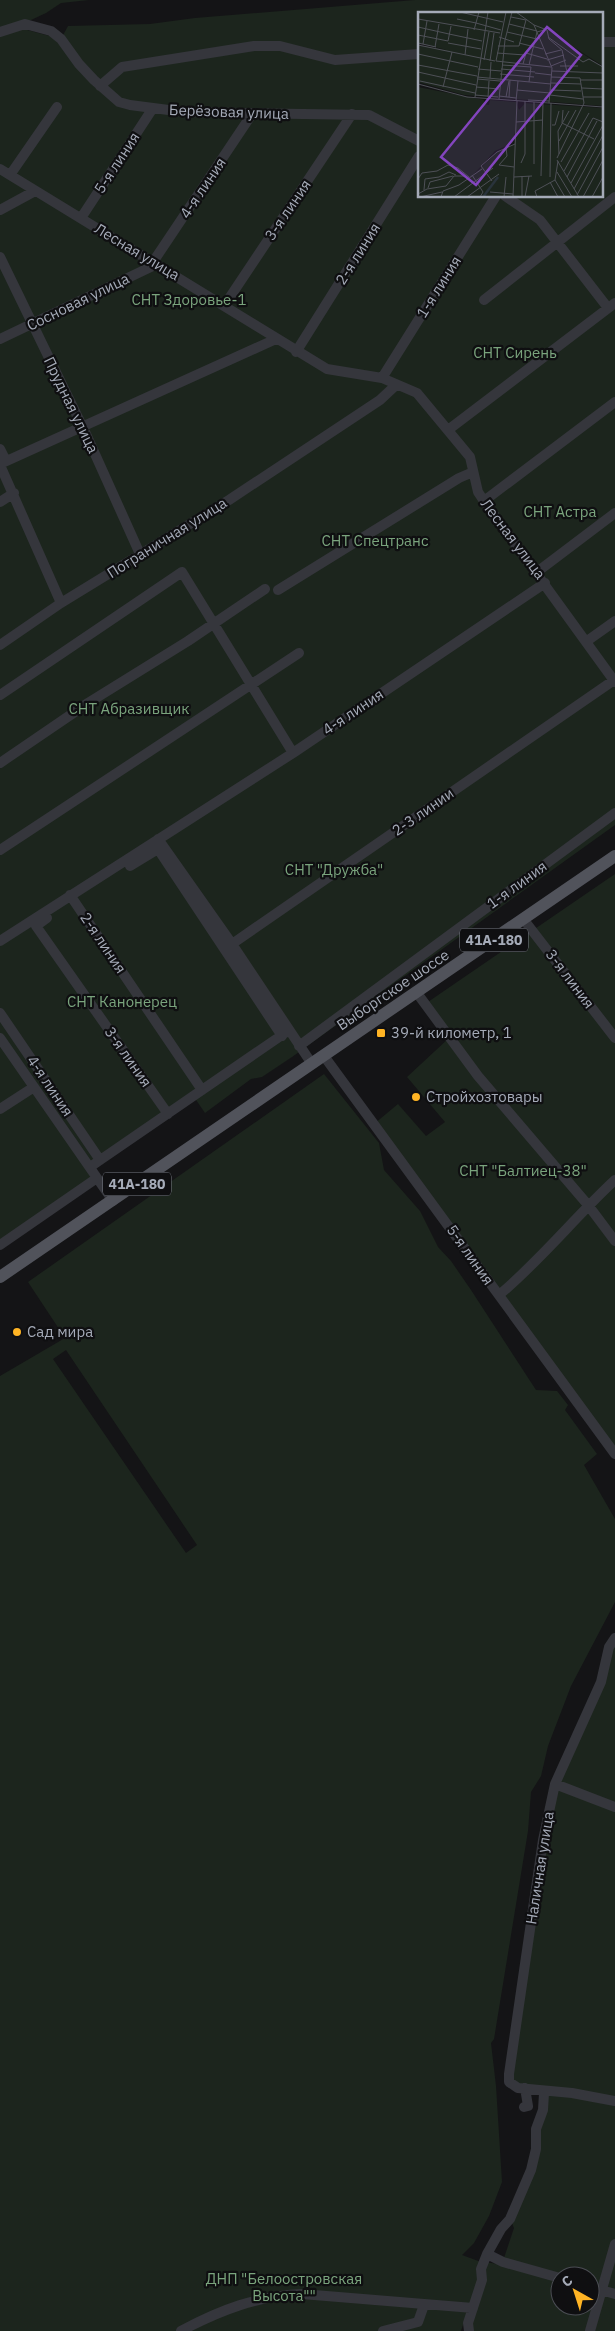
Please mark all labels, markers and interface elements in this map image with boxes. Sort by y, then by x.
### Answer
inset map [418,12,602,198]
street label: Берёзовая улица [169,100,289,123]
street label: 5-я линия [90,128,143,197]
street label: 4-я линия [175,154,230,222]
street label: 3-я линия [260,176,315,244]
street label: Лесная улица [91,219,183,284]
street label: 2-я линия [331,219,384,288]
street label: 1-я линия [412,252,465,321]
street label: Сосновая улица [23,268,132,335]
park label: СНТ Здоровье-1 [132,290,246,309]
park label: СНТ Сирень [473,343,557,362]
street label: Прудная улица [40,353,103,456]
street label: Пограничная улица [103,493,230,582]
street label: Лесная улица [477,495,550,583]
park label: СНТ Астра [523,502,597,521]
park label: СНТ Спецтранс [322,531,429,550]
street label: 4-я линия [319,684,387,739]
park label: СНТ Абразивщик [69,699,189,718]
street label: 2-3 линии [388,783,457,840]
street label: 1-я линия [483,856,550,913]
park label: СНТ "Дружба" [285,860,383,879]
street label: 2-я линия [76,909,131,977]
road number: 41А-180 [460,928,528,952]
street label: Выборгское шоссе [333,945,453,1034]
street label: 3-я линия [542,945,599,1012]
park label: СНТ Канонерец [67,992,177,1011]
street label: 3-я линия [101,1023,156,1091]
place label: 39-й километр, 1 [391,1023,512,1042]
marker: 39-й километр, 1 [375,1027,387,1039]
street label: 4-я линия [23,1052,78,1120]
place label: Стройхозтовары [426,1087,543,1106]
marker: Стройхозтовары [410,1091,422,1103]
park label: СНТ "Балтиец-38" [459,1161,587,1180]
road number: 41А-180 [103,1172,171,1196]
street label: 5-я линия [443,1221,498,1289]
place label: Сад мира [27,1322,93,1341]
marker: Сад мира [11,1326,23,1338]
street label: Наличная улица [521,1810,558,1926]
north arrow [550,2266,600,2316]
park label: ДНП "Белоостровская Высота"" [206,2269,362,2305]
text: С [558,2271,576,2291]

